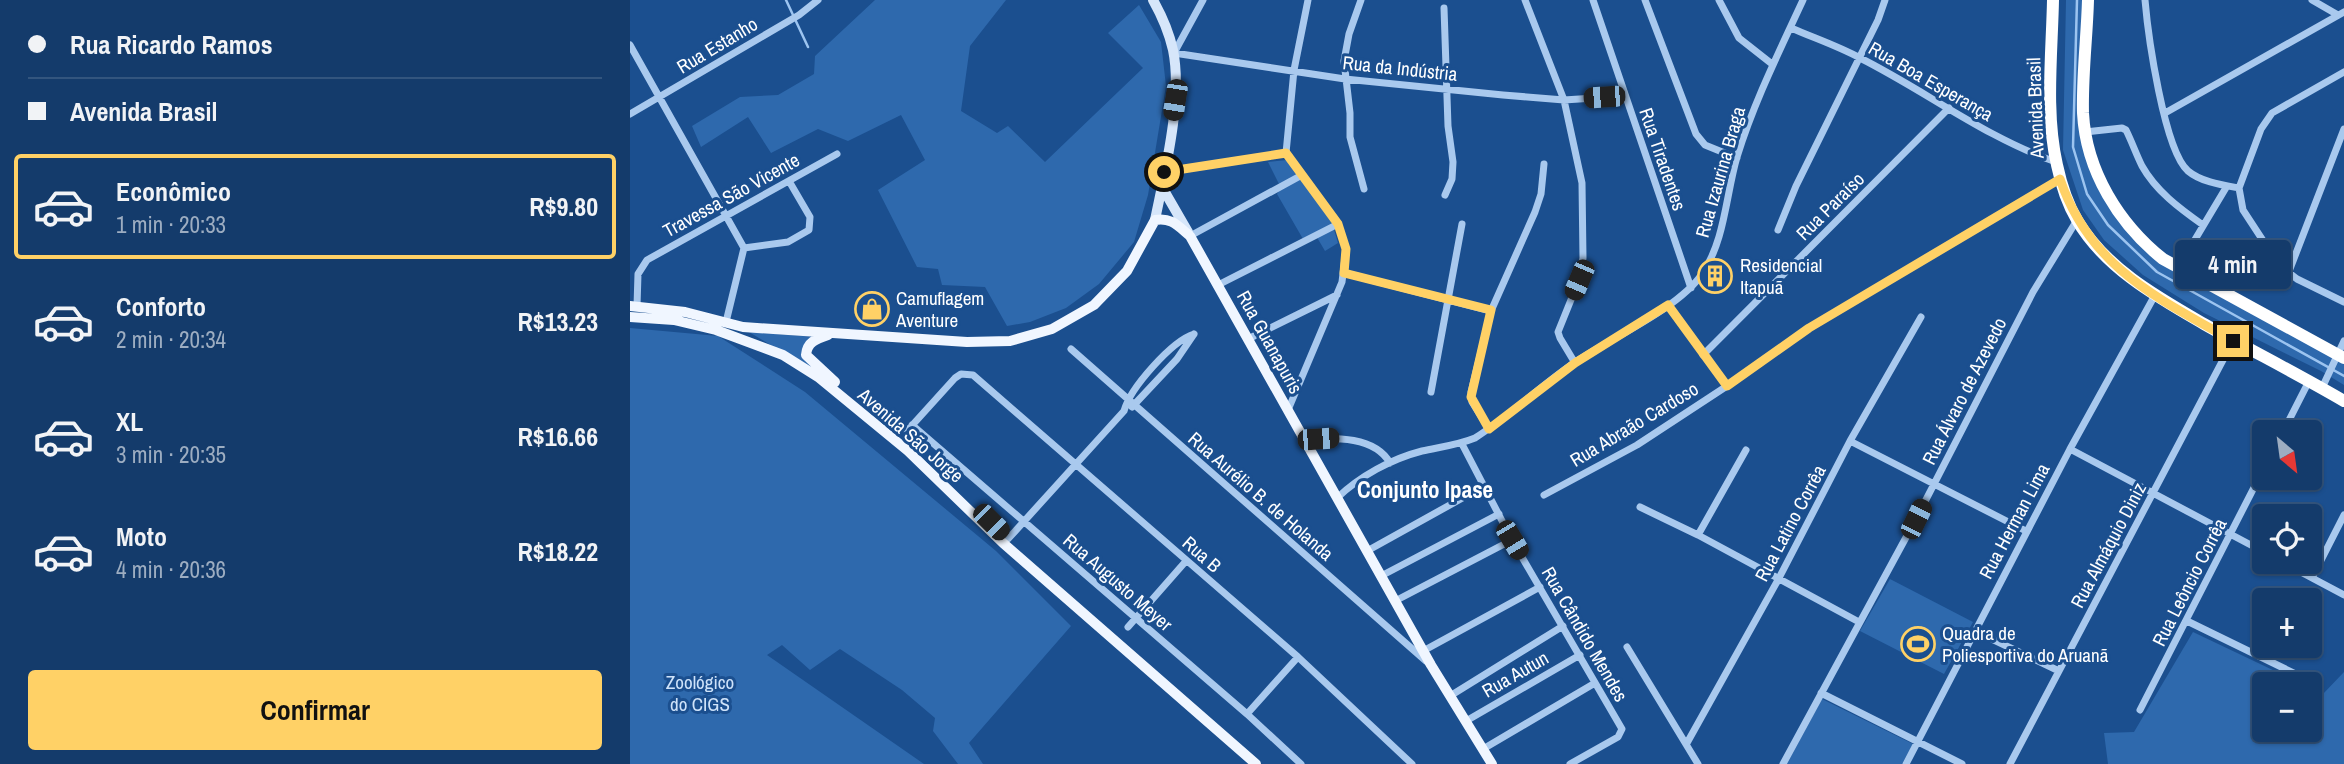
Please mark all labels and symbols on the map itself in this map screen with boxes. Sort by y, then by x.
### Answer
street label: Rua Estanho [672,11,762,79]
street label: Rua Boa Esperança [1864,35,1998,127]
street label: Rua da Indústria [1341,49,1459,87]
street label: Avenida Brasil [2020,57,2050,160]
car [1162,78,1189,122]
car [1583,85,1626,109]
street label: Rua Izaurina Braga [1689,103,1751,241]
street label: Rua Tiradentes [1633,104,1693,214]
street label: Travessa São Vicente [658,147,804,243]
route start [1148,156,1180,188]
street label: Rua Paraíso [1790,166,1870,246]
callout: 4 min [2175,240,2291,288]
place label: Residencial Itapuã [1740,252,1822,300]
car [1562,257,1597,303]
building icon: Residencial Itapuã [1696,257,1734,295]
place label: Camuflagem Aventure [895,285,984,333]
street label: Rua Guanapuris [1231,286,1309,398]
shop icon: Camuflagem Aventure [853,290,891,328]
street label: Rua Álvaro de Azevedo [1916,313,2012,469]
route end [2217,325,2249,357]
street label: Rua Abraão Cardoso [1565,375,1703,473]
street label: Avenida São Jorge [852,381,969,488]
north arrow [2252,420,2322,490]
street label: Rua Aurélio B. de Holanda [1183,426,1339,567]
car [1297,427,1340,451]
street label: Rua Herman Lima [1973,458,2056,583]
street label: Rua Latino Corrêa [1748,460,1832,586]
district label: Conjunto Ipase [1357,474,1493,505]
street label: Rua Almáquio Diniz [2064,478,2152,612]
car [1898,496,1935,542]
car [969,500,1014,544]
street label: Rua Leôncio Corrêa [2146,513,2233,650]
car [1493,517,1532,563]
street label: Rua Augusto Meyer [1058,527,1179,637]
street label: Rua B [1177,530,1227,578]
street label: Rua Cândido Mendes [1536,562,1634,706]
place label: Quadra de Poliesportiva do Aruanã [1942,620,2109,668]
sports icon: Quadra de Poliesportiva do Aruanã [1899,625,1937,663]
street label: Rua Autun [1477,645,1553,703]
park label: Zoológico do CIGS [666,669,734,717]

